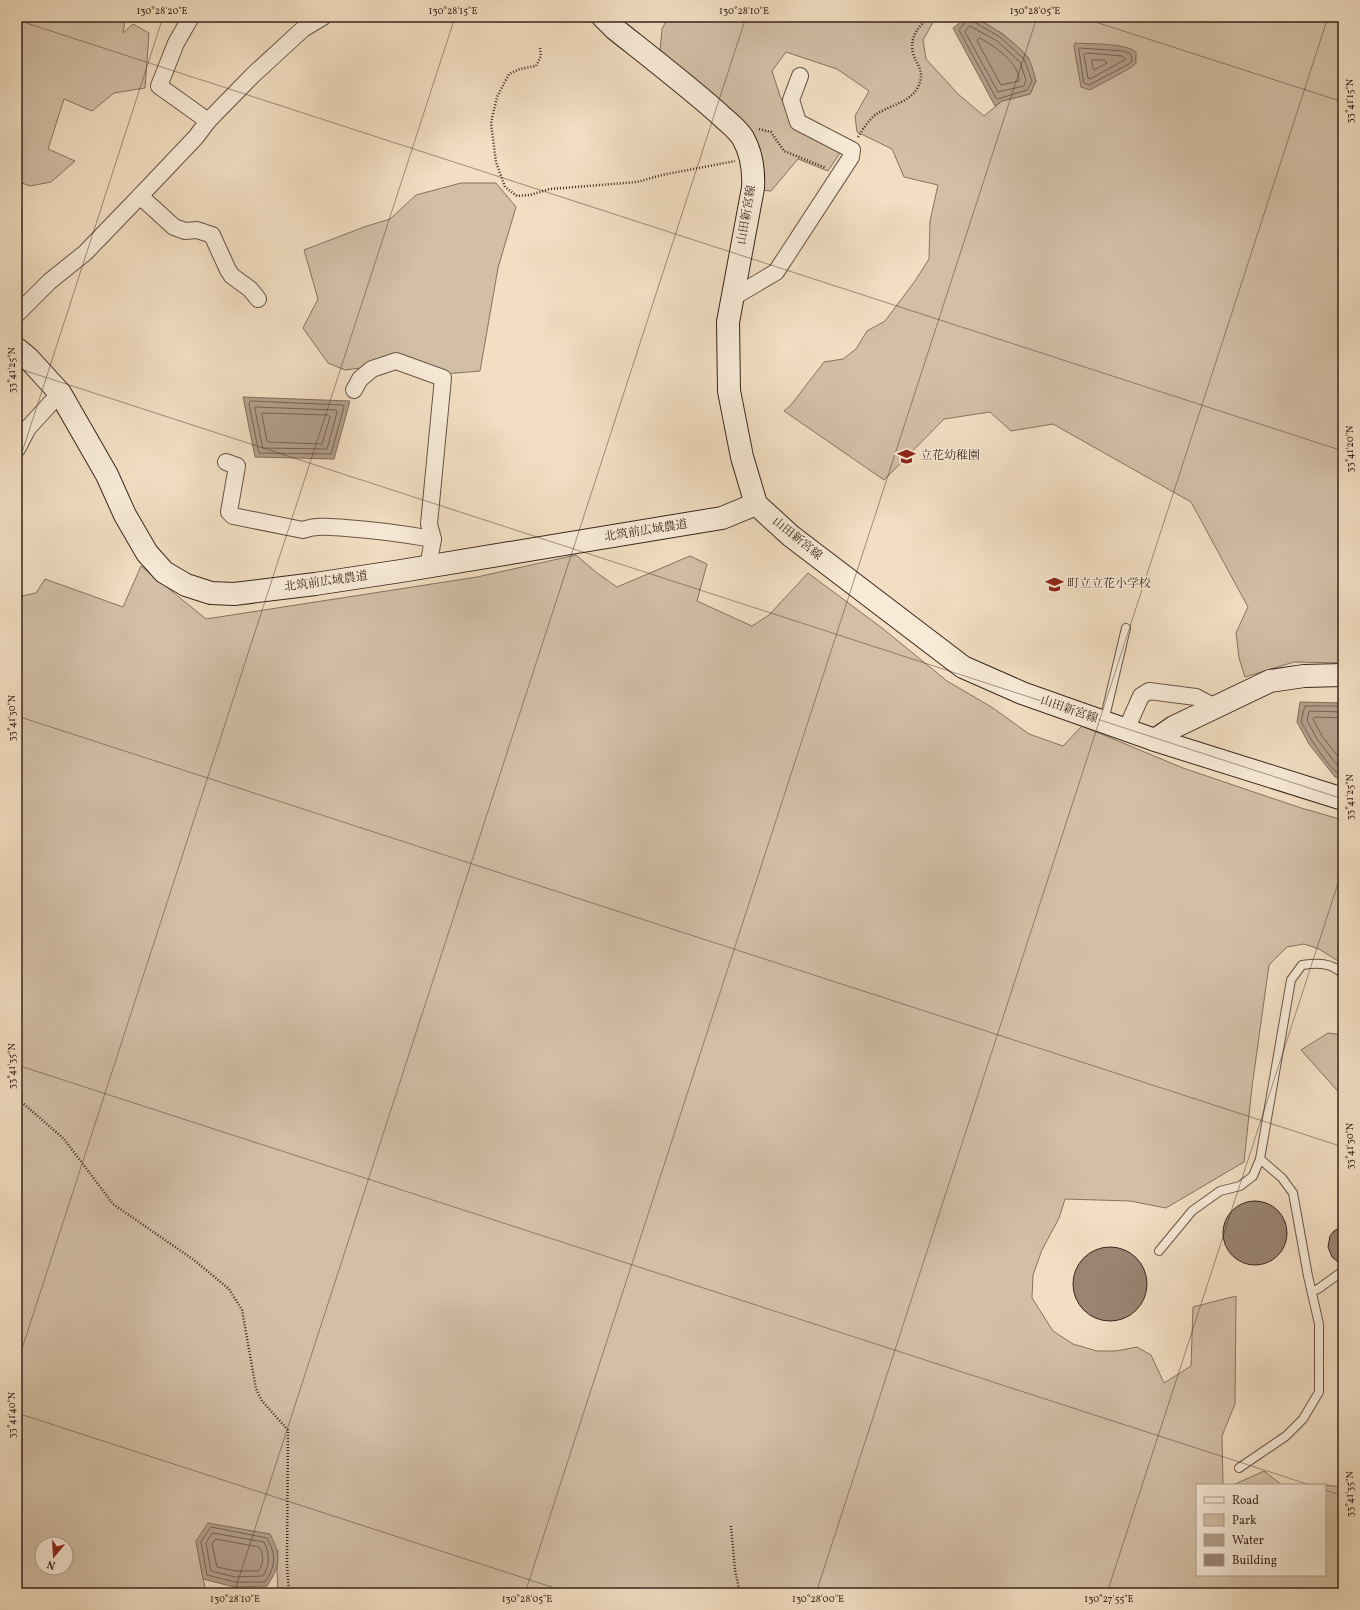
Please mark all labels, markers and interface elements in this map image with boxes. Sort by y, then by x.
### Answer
text: 130°28'20"E [136,4,188,18]
text: 130°28'15"E [429,4,477,18]
text: 130°28'10"E [719,4,769,18]
text: 130°28'05"E [1010,4,1060,18]
text: 33°41'15"N [1343,78,1357,123]
street label: 山田新宮線 [734,184,760,246]
text: 33°41'25"N [5,346,19,393]
text: 33°41'20"N [1343,425,1357,472]
school or university icon: 立花幼稚園 [897,446,917,466]
place label: 立花幼稚園 [920,448,980,464]
street label: 山田新宮線 [769,514,825,564]
street label: 北筑前広域農道 [603,517,689,545]
street label: 北筑前広域農道 [283,568,369,596]
school or university icon: 町立立花小学校 [1044,574,1064,594]
place label: 町立立花小学校 [1067,576,1151,592]
street label: 山田新宮線 [1038,693,1100,727]
text: 33°41'30"N [5,694,19,741]
text: 33°41'25"N [1343,773,1357,820]
text: 33°41'35"N [5,1043,19,1089]
text: 33°41'30"N [1343,1122,1357,1169]
text: 33°41'40"N [5,1391,19,1438]
text: 33°41'35"N [1343,1471,1357,1517]
legend [1196,1484,1326,1576]
text: Road [1232,1493,1259,1509]
text: Park [1232,1513,1257,1529]
text: Water [1232,1533,1264,1549]
north arrow [34,1536,74,1576]
text: Building [1232,1553,1277,1569]
text: N [45,1556,57,1572]
text: 130°28'10"E [210,1592,260,1606]
text: 130°28'05"E [502,1592,552,1606]
text: 130°28'00"E [792,1592,844,1606]
text: 130°27'55"E [1084,1592,1134,1606]

